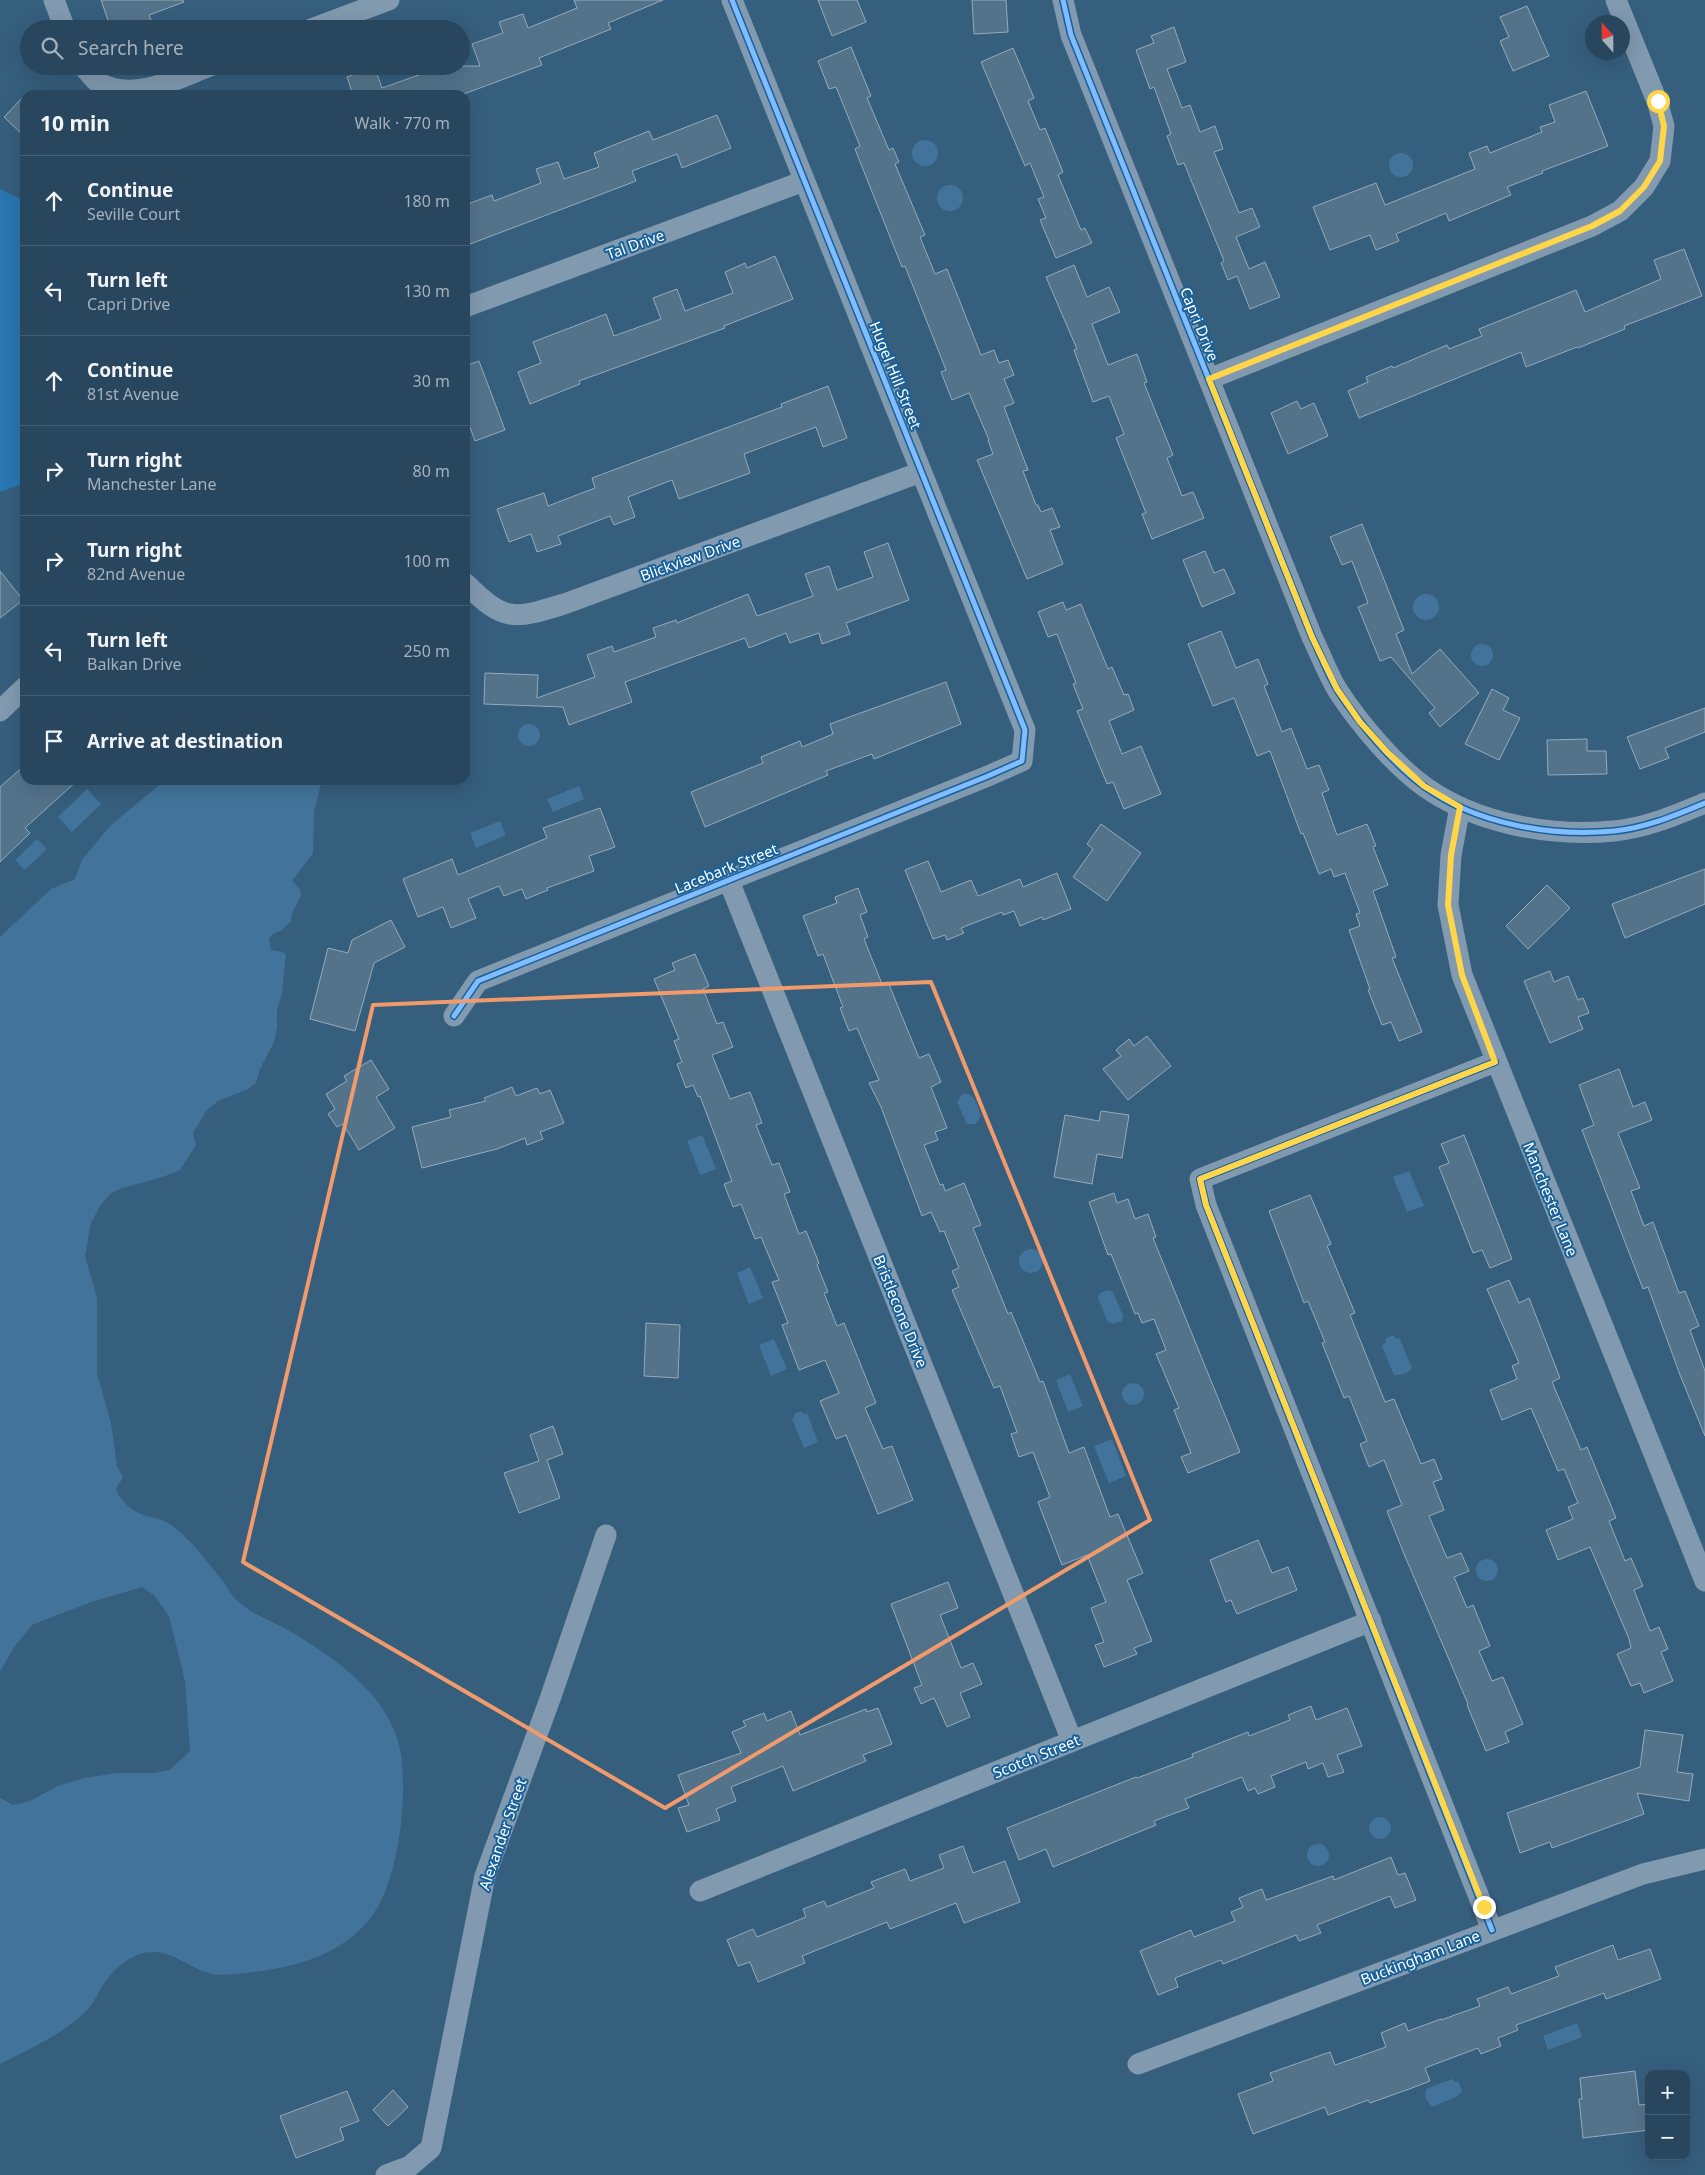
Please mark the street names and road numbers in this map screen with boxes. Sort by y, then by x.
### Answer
street label: Tal Drive [603,224,667,264]
street label: Capri Drive [1176,284,1224,364]
street label: Hugel Hill Street [865,318,927,432]
street label: Blickview Drive [637,531,743,585]
street label: Lacebark Street [671,838,781,898]
street label: Manchester Lane [1519,1139,1583,1259]
street label: Bristlecone Drive [869,1252,933,1370]
street label: Scotch Street [990,1729,1083,1783]
street label: Alexander Street [474,1775,531,1893]
street label: Buckingham Lane [1357,1925,1483,1989]

